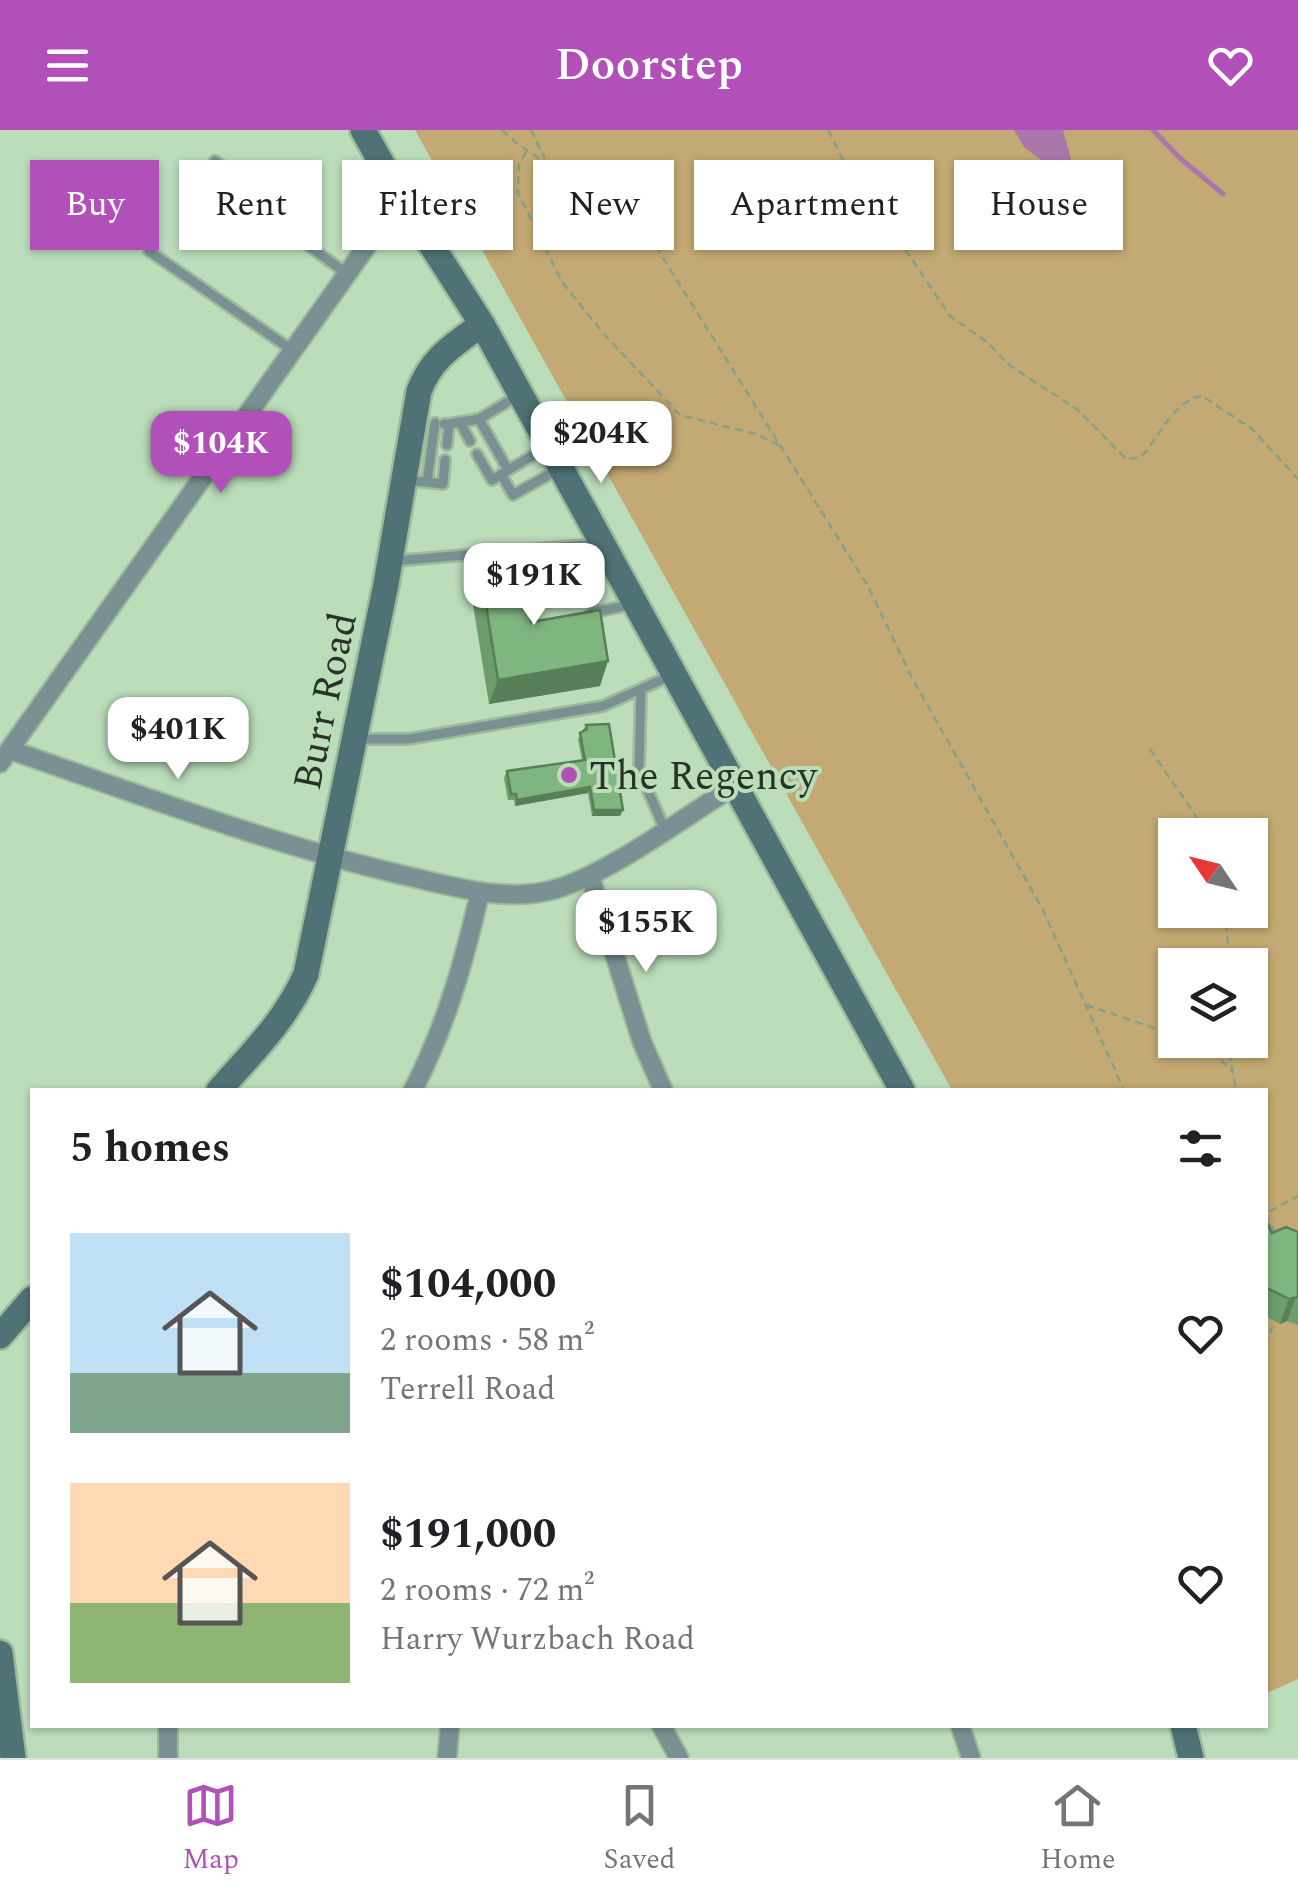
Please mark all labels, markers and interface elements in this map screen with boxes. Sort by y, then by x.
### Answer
text: Doorstep [555,31,743,100]
icon: menu [40,38,95,93]
icon: heart [1203,38,1258,93]
chip: Buy [30,160,159,250]
chip: Rent [179,160,322,250]
chip: Filters [342,160,513,250]
chip: New [533,160,674,250]
chip: Apartment [694,160,934,250]
chip: House [954,160,1123,250]
pin: $204K [531,401,671,486]
text: $204K [553,409,649,458]
pin: $104K [151,411,291,496]
text: $104K [173,419,269,468]
pin: $191K [464,543,604,628]
text: $191K [486,551,582,600]
street label: Burr Road [278,607,375,796]
pin: $401K [108,697,248,782]
text: $401K [130,705,226,754]
place label: The Regency [589,747,819,808]
marker: The Regency [558,764,580,786]
north arrow [1158,818,1268,928]
map controls [1158,818,1268,1058]
pin: $155K [576,890,716,975]
text: $155K [598,898,694,947]
button: layers [1158,948,1268,1058]
text: 5 homes [70,1117,230,1180]
icon: filters [1173,1121,1228,1176]
text: $104,000 [380,1253,556,1316]
icon: home [150,1273,270,1393]
icon: heart [1173,1306,1228,1361]
text: 2 rooms · 58 m² [380,1316,594,1365]
text: Terrell Road [380,1365,555,1414]
text: $191,000 [380,1503,556,1566]
icon: home [150,1523,270,1643]
icon: heart [1173,1556,1228,1611]
text: 2 rooms · 72 m² [380,1566,594,1615]
text: Harry Wurzbach Road [380,1615,695,1664]
tab: Map [182,1778,239,1881]
tab: Saved [604,1778,675,1881]
tab: Home [1040,1778,1116,1881]

